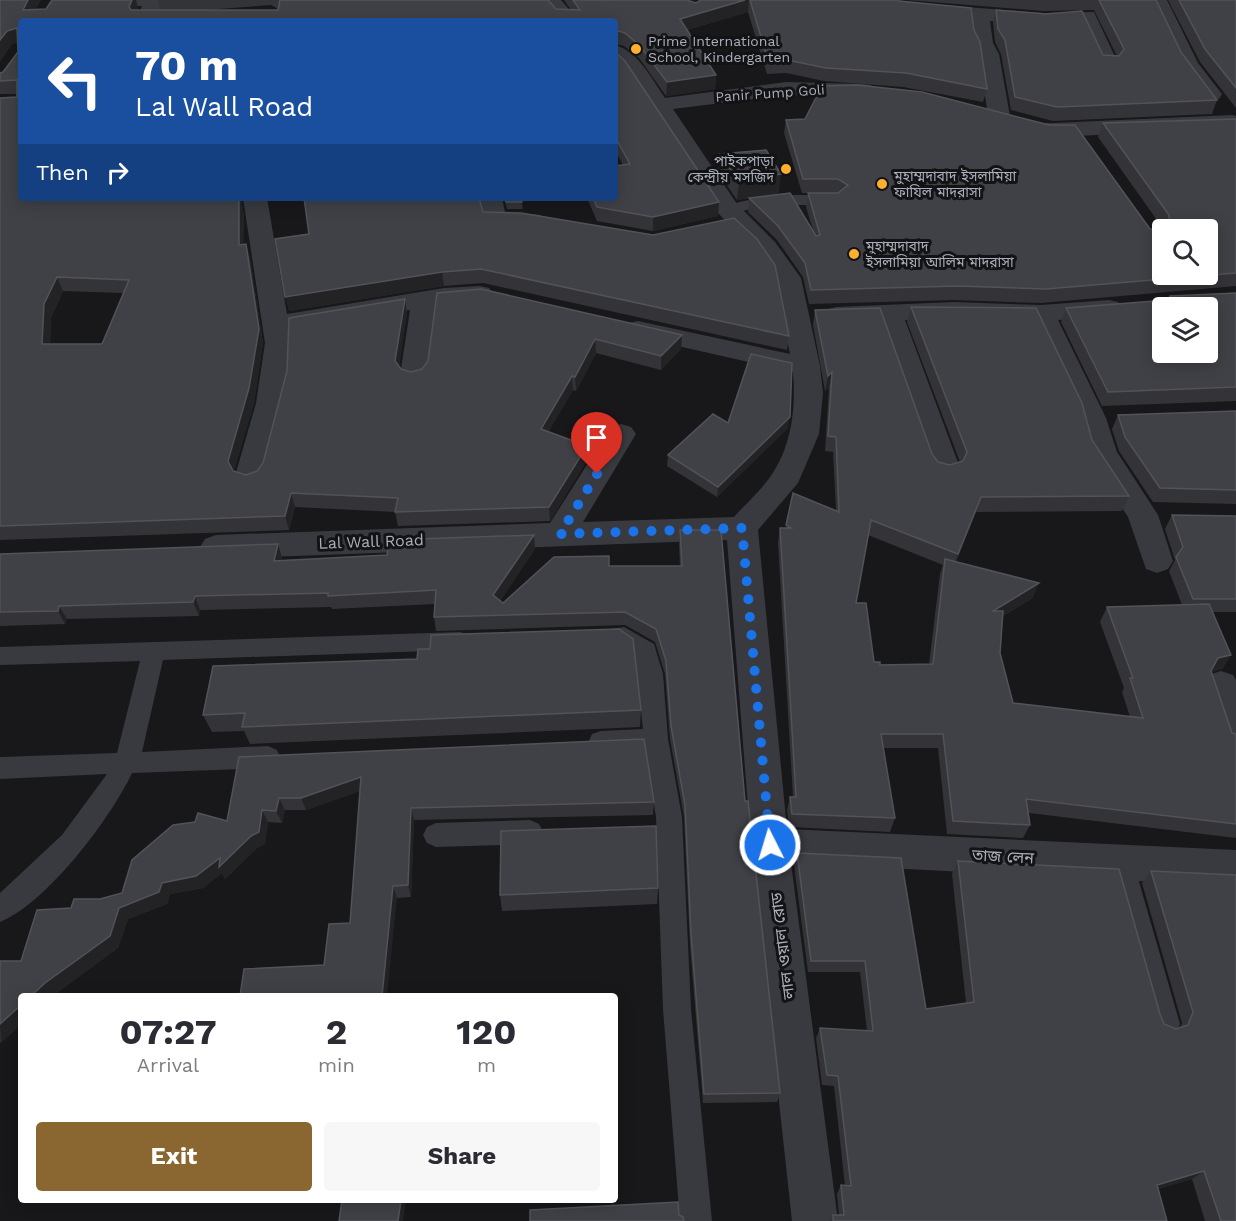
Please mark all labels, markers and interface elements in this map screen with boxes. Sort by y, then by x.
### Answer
place label: Prime International School, Kindergarten [648,33,790,65]
text: 70 m [135,41,238,90]
icon: left [36,42,114,120]
marker: Prime International School, Kindergarten [629,42,643,56]
street label: Panir Pump Goli [715,81,825,105]
text: Lal Wall Road [135,91,313,123]
place label: পাইকপাড়া কেন্দ্রীয় মসজিদ [687,153,774,185]
icon: right [101,156,134,189]
text: Then [36,160,89,185]
marker: পাইকপাড়া কেন্দ্রীয় মসজিদ [779,162,793,176]
place label: মুহাম্মদাবাদ ইসলামিয়া ফাযিল মাদরাসা [893,168,1016,200]
marker: মুহাম্মদাবাদ ইসলামিয়া ফাযিল মাদরাসা [875,177,889,191]
map controls [1152,219,1218,363]
button: search [1152,219,1218,285]
place label: মুহাম্মদাবাদ ইসলামিয়া আলিম মাদরাসা [865,238,1014,270]
marker: মুহাম্মদাবাদ ইসলামিয়া আলিম মাদরাসা [847,247,861,261]
button: layers [1152,297,1218,363]
pin [571,412,622,474]
icon: arrive [580,421,613,454]
street label: Lal Wall Road [318,530,424,553]
position arrow [738,813,802,877]
street label: তাজ লেন [971,845,1035,868]
street label: লাল ওয়াল রোড [766,891,799,1001]
text: 07:27 [120,1011,217,1053]
text: 2 [326,1011,347,1053]
text: 120 [456,1011,516,1053]
text: Arrival [137,1053,199,1077]
text: min [318,1053,355,1077]
text: m [477,1053,496,1077]
button: Exit [36,1122,312,1191]
button: Share [324,1122,600,1191]

